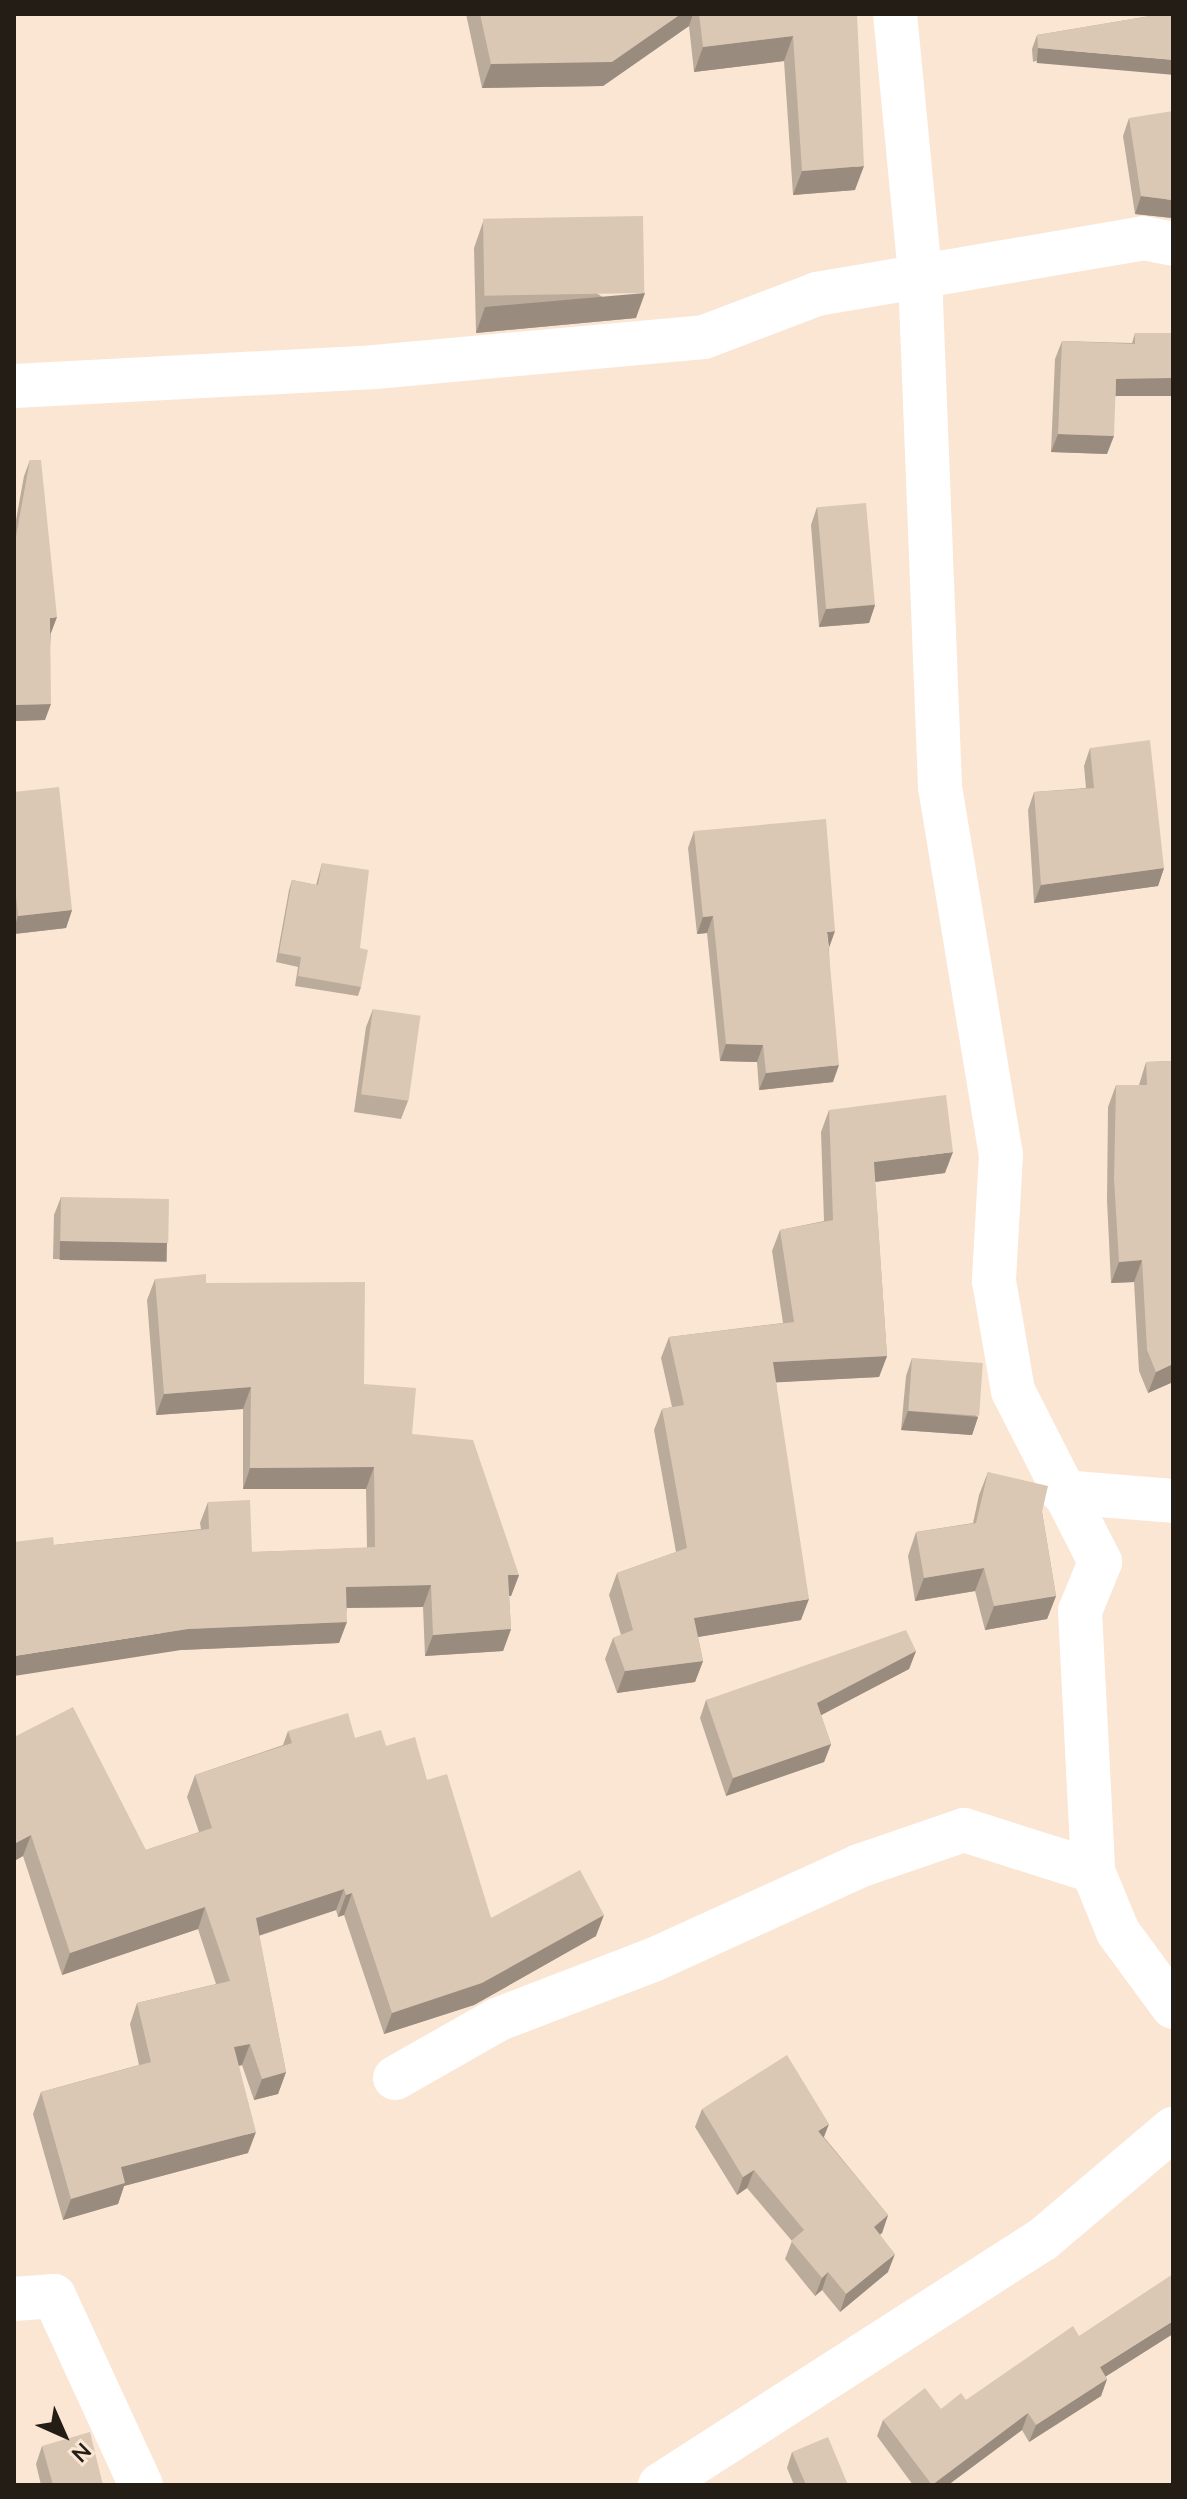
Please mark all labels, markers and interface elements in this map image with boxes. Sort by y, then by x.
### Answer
north arrow [24,2395,104,2475]
text: N [65,2436,97,2468]

